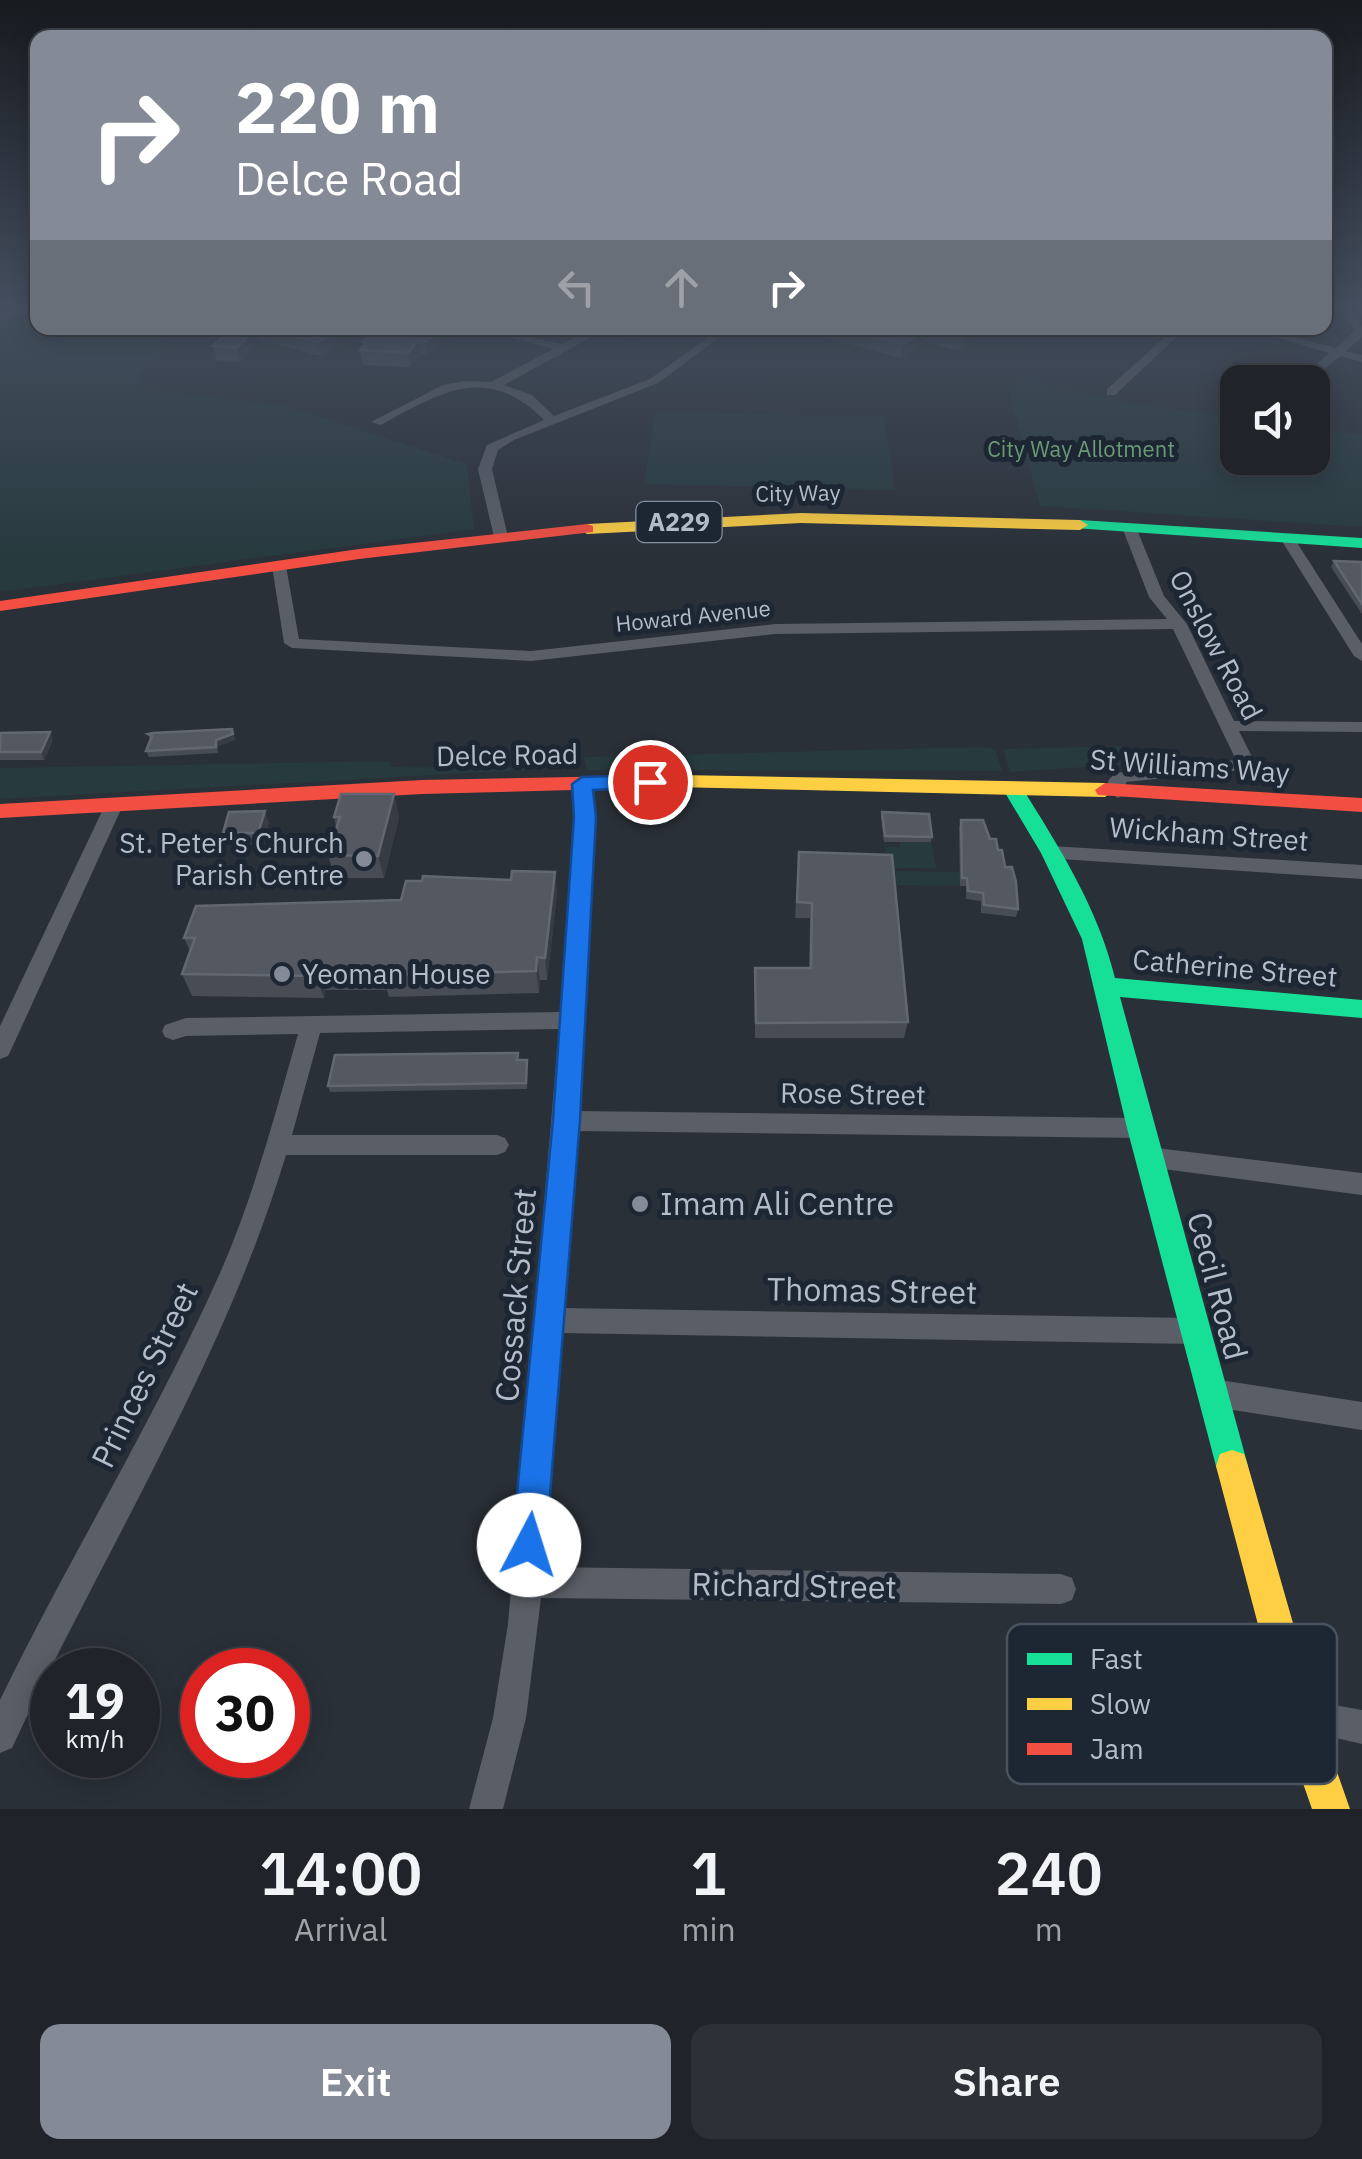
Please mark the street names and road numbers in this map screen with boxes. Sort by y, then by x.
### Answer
street label: City Way [755,477,841,508]
road number: A229 [636,502,722,542]
street label: Onslow Road [1161,563,1272,726]
street label: Howard Avenue [614,593,772,638]
street label: Delce Road [436,735,578,774]
street label: St Williams Way [1089,740,1291,791]
street label: Wickham Street [1108,808,1310,859]
street label: Catherine Street [1131,940,1339,995]
street label: Rose Street [780,1074,926,1113]
street label: Cossack Street [485,1186,545,1403]
street label: Cecil Road [1178,1207,1258,1364]
street label: Thomas Street [766,1267,978,1313]
street label: Princes Street [81,1275,207,1474]
street label: Richard Street [691,1562,897,1608]

